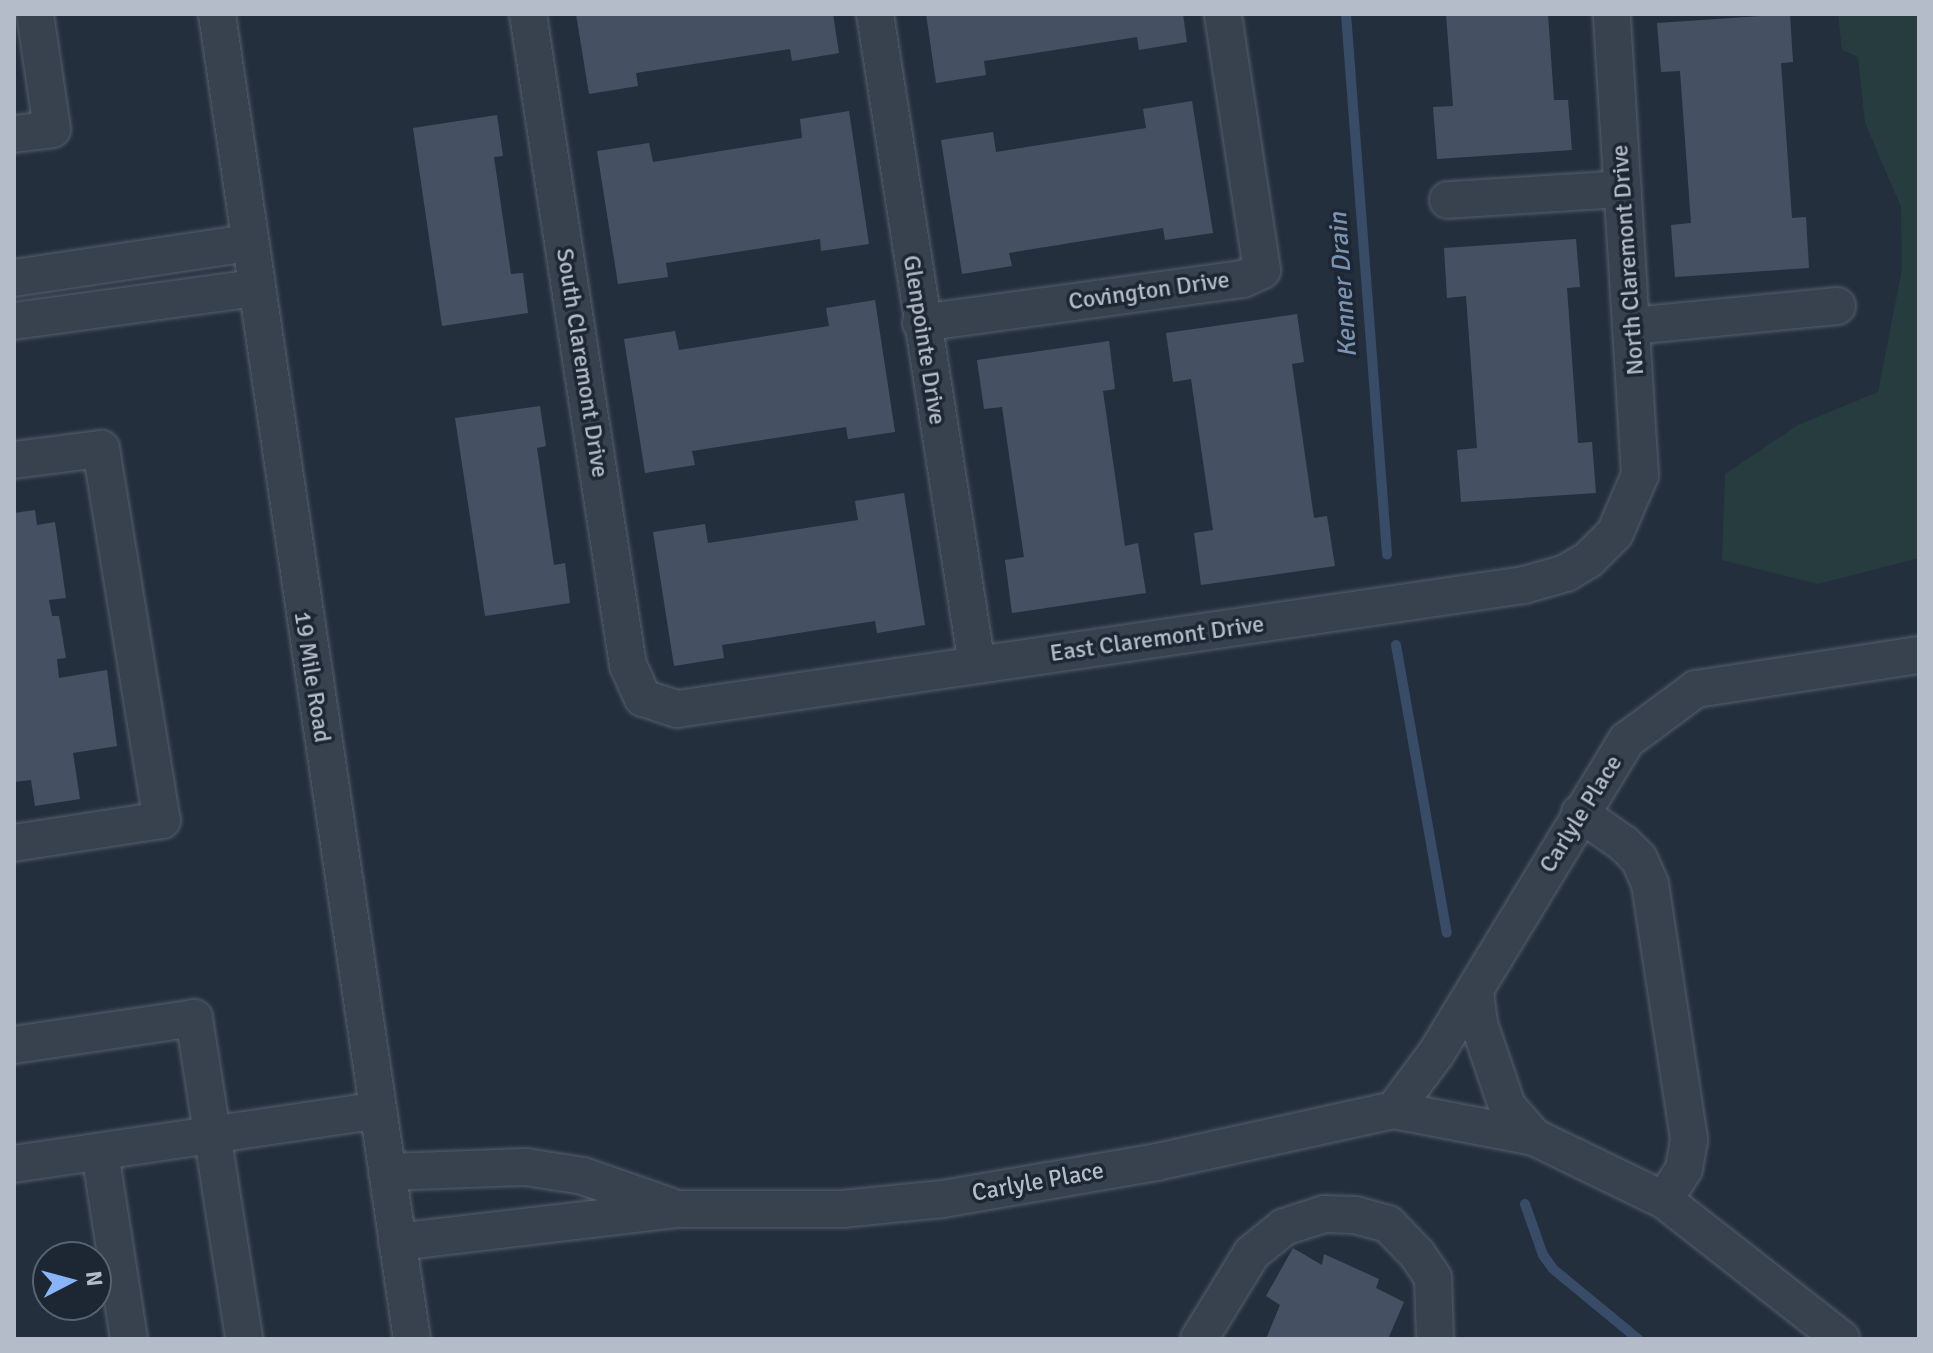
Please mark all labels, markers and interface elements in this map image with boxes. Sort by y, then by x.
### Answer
street label: North Claremont Drive [1606,144,1650,376]
water label: Kenner Drain [1323,211,1365,359]
street label: South Claremont Drive [550,246,614,480]
street label: Glenpointe Drive [896,253,952,427]
street label: Covington Drive [1067,265,1231,317]
street label: 19 Mile Road [287,609,337,745]
street label: East Claremont Drive [1048,610,1266,668]
street label: Carlyle Place [1533,750,1629,878]
street label: Carlyle Place [970,1156,1106,1208]
north arrow [32,1241,112,1321]
text: N [80,1270,109,1288]

